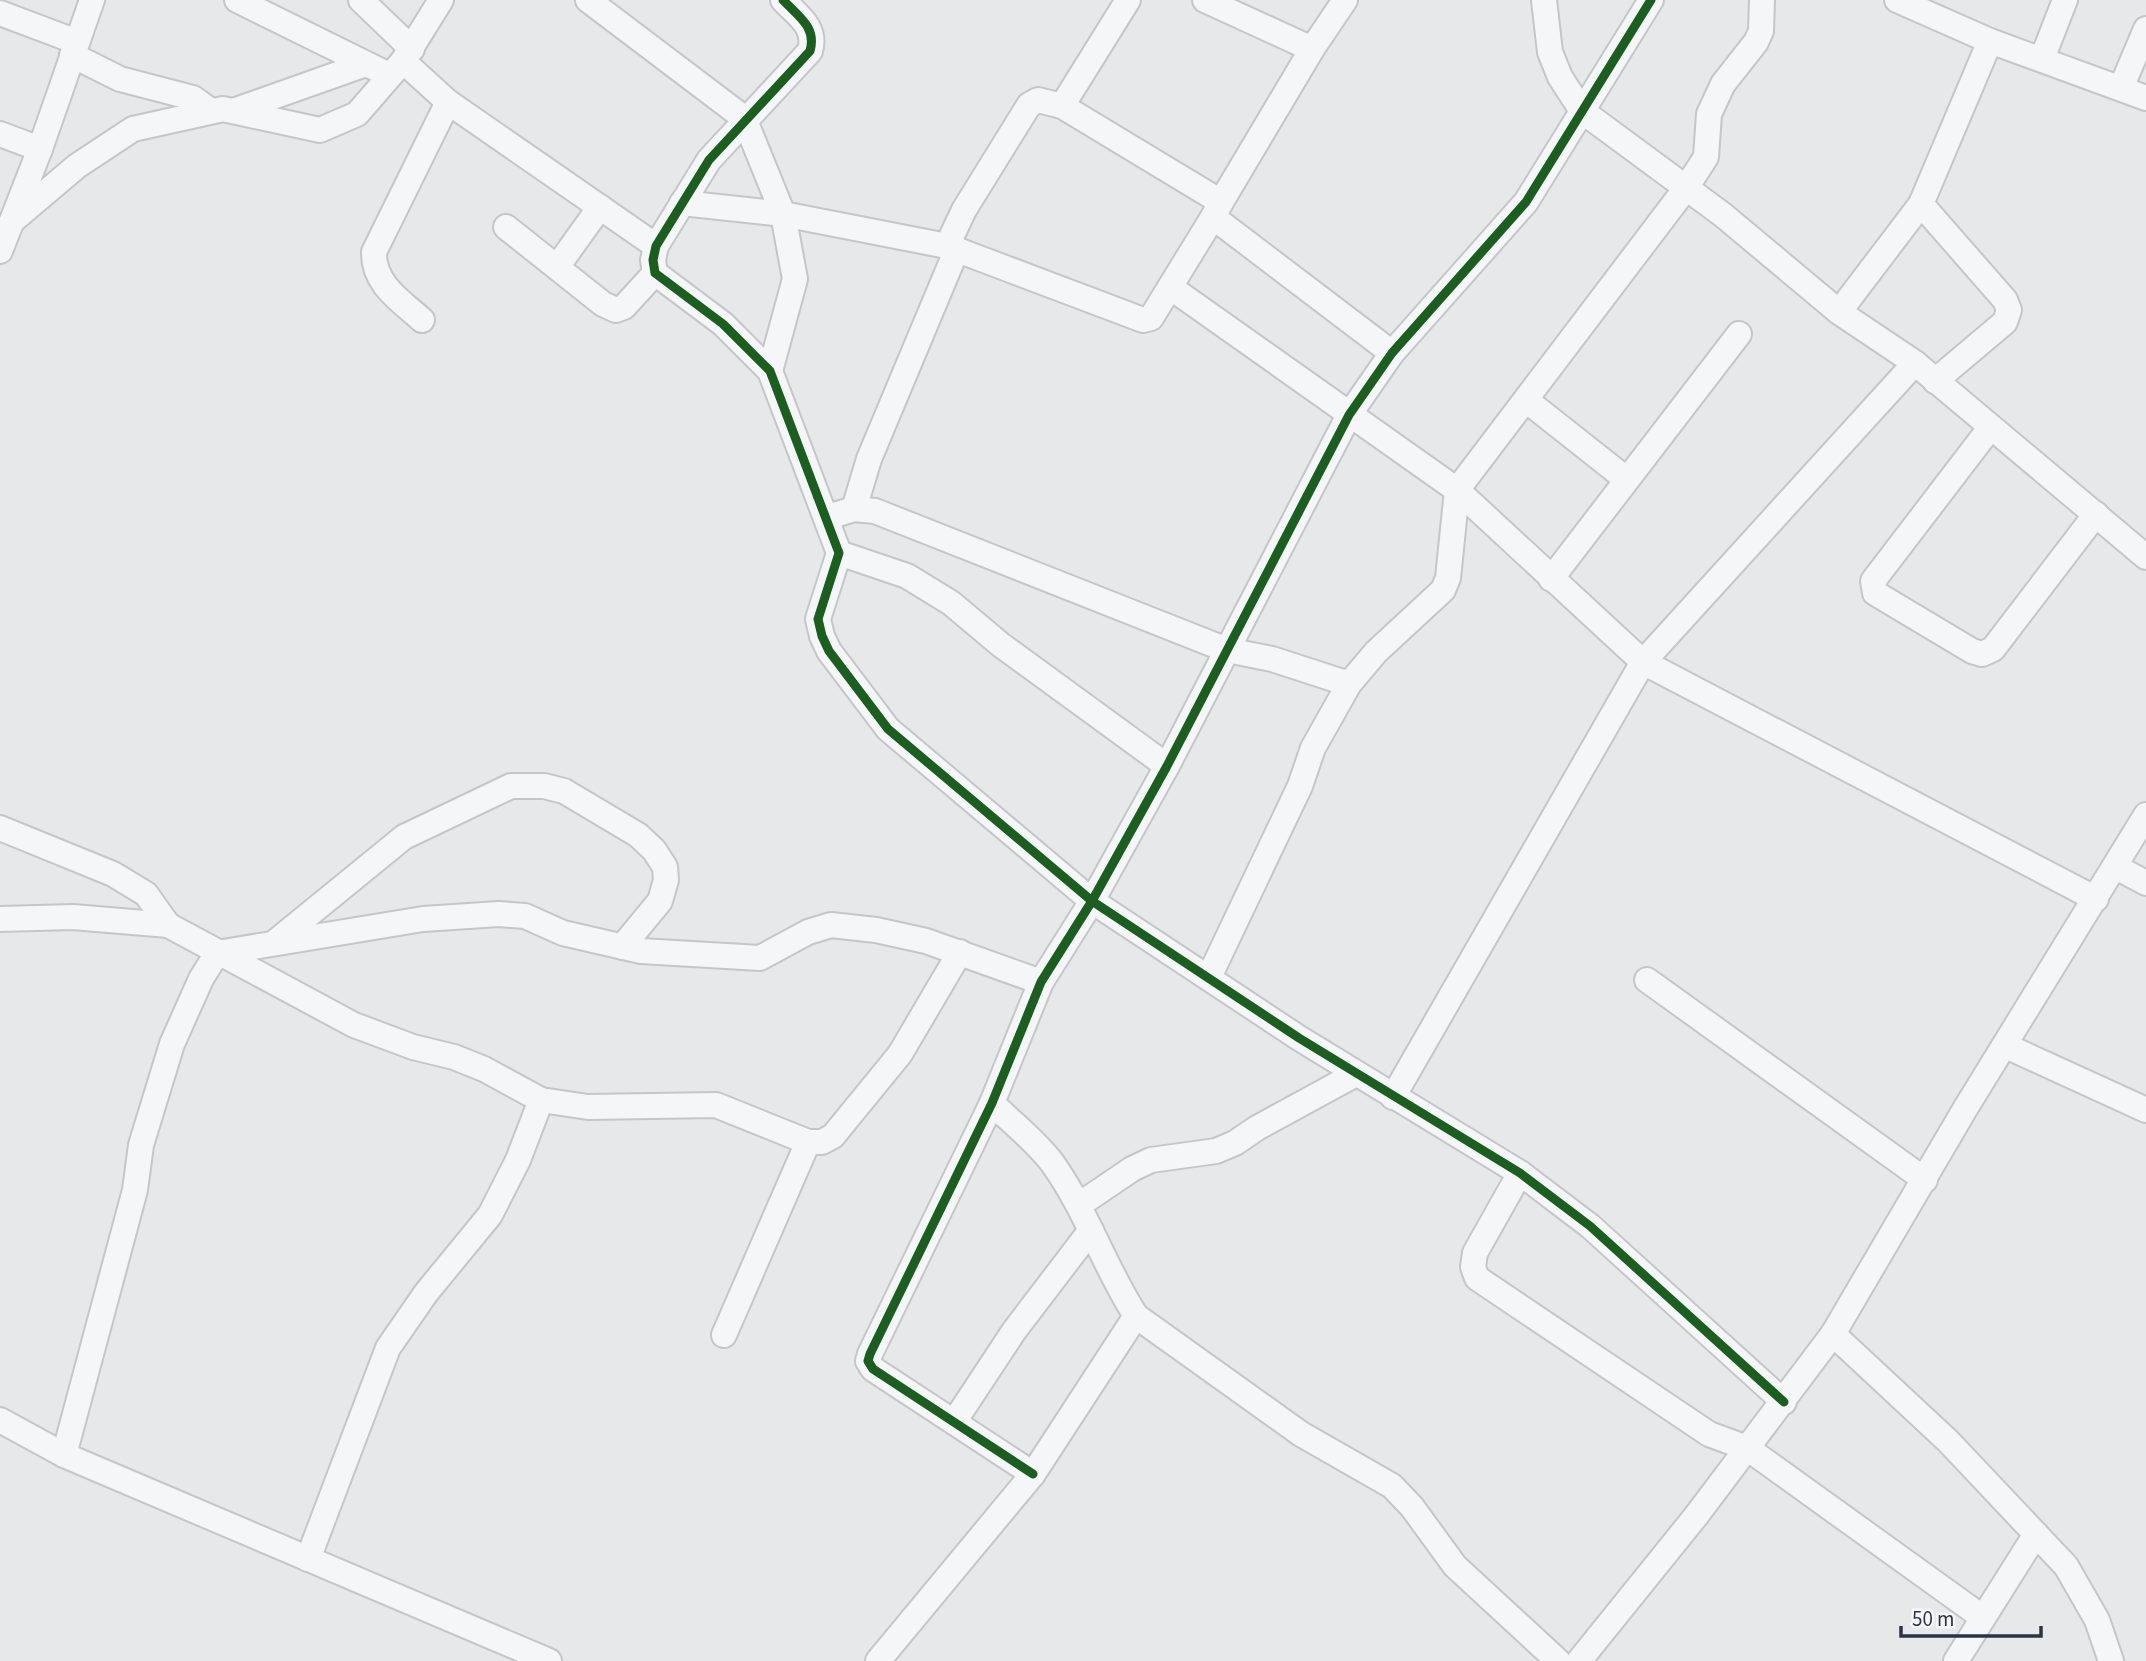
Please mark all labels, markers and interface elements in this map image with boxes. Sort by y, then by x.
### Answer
scale bar [1901,1594,2041,1638]
text: 50 m [1912,1604,1954,1634]

